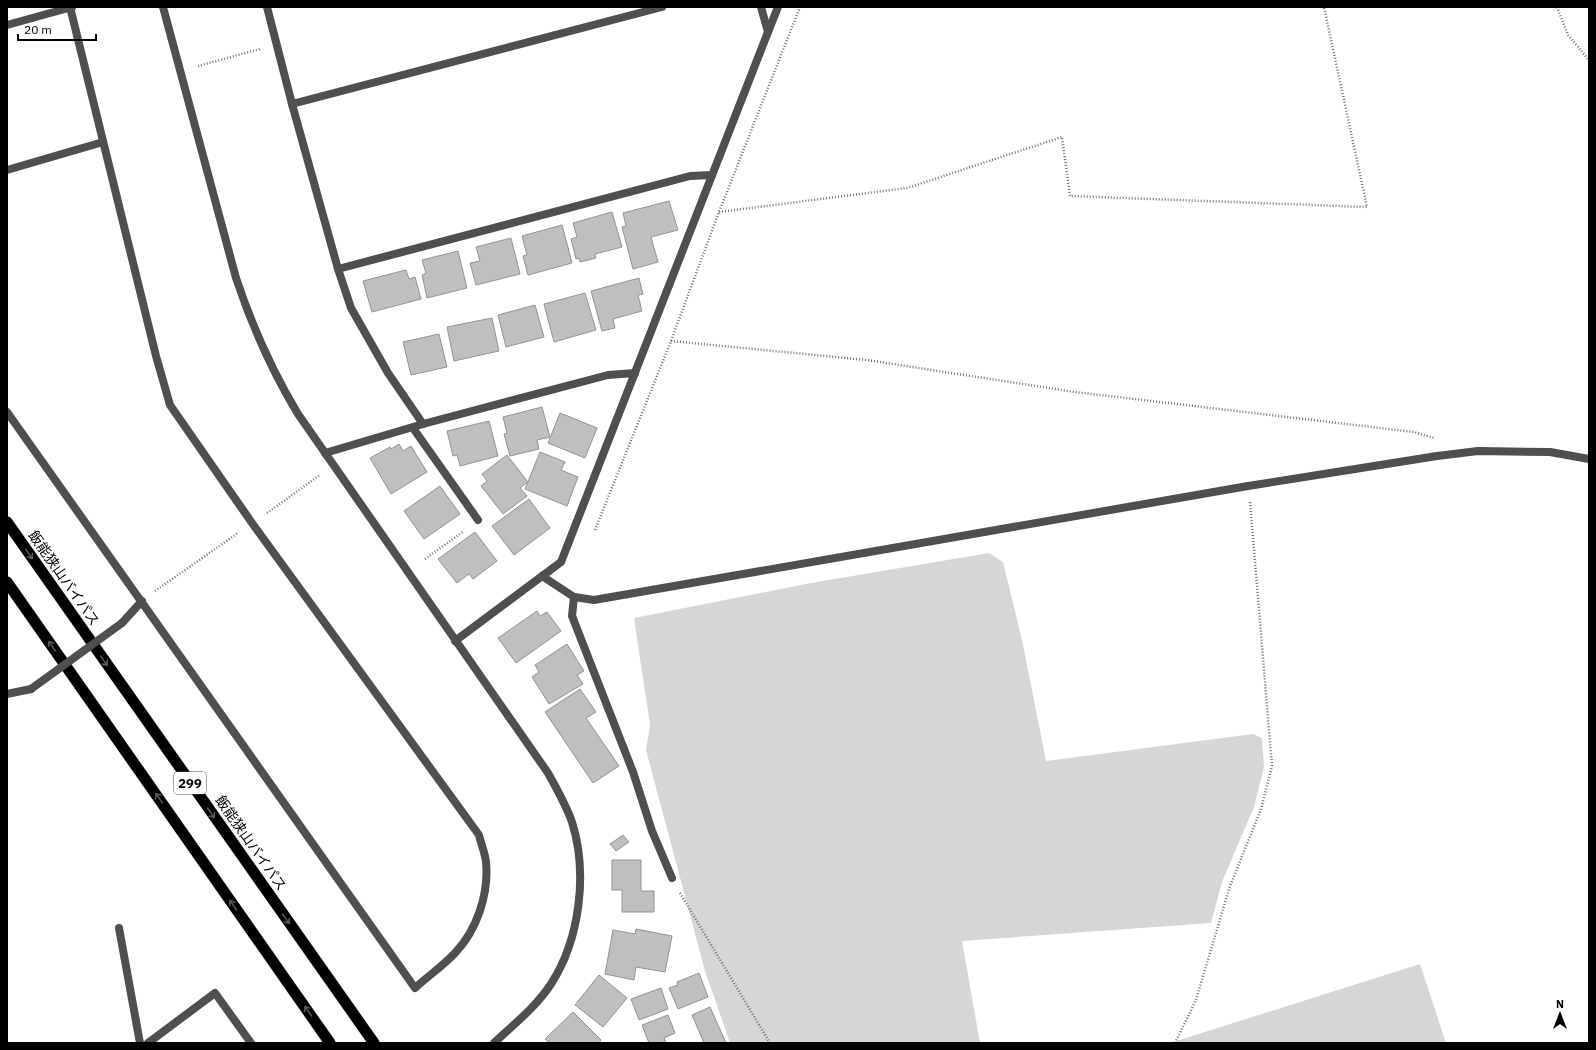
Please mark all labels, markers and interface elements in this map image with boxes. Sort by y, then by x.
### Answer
scale bar [18,16,96,42]
text: 20 m [24,22,52,37]
street label: 飯能狭山バイパス [25,527,103,629]
one-way arrow [25,549,33,560]
one-way arrow [48,641,56,652]
one-way arrow [100,655,108,666]
road number: 299 [174,772,206,794]
street label: 飯能狭山バイパス [212,792,290,894]
one-way arrow [155,793,163,804]
one-way arrow [207,807,215,818]
one-way arrow [229,899,237,910]
one-way arrow [282,913,290,924]
north arrow [1540,994,1580,1034]
text: N [1556,997,1564,1011]
one-way arrow [304,1006,312,1017]

